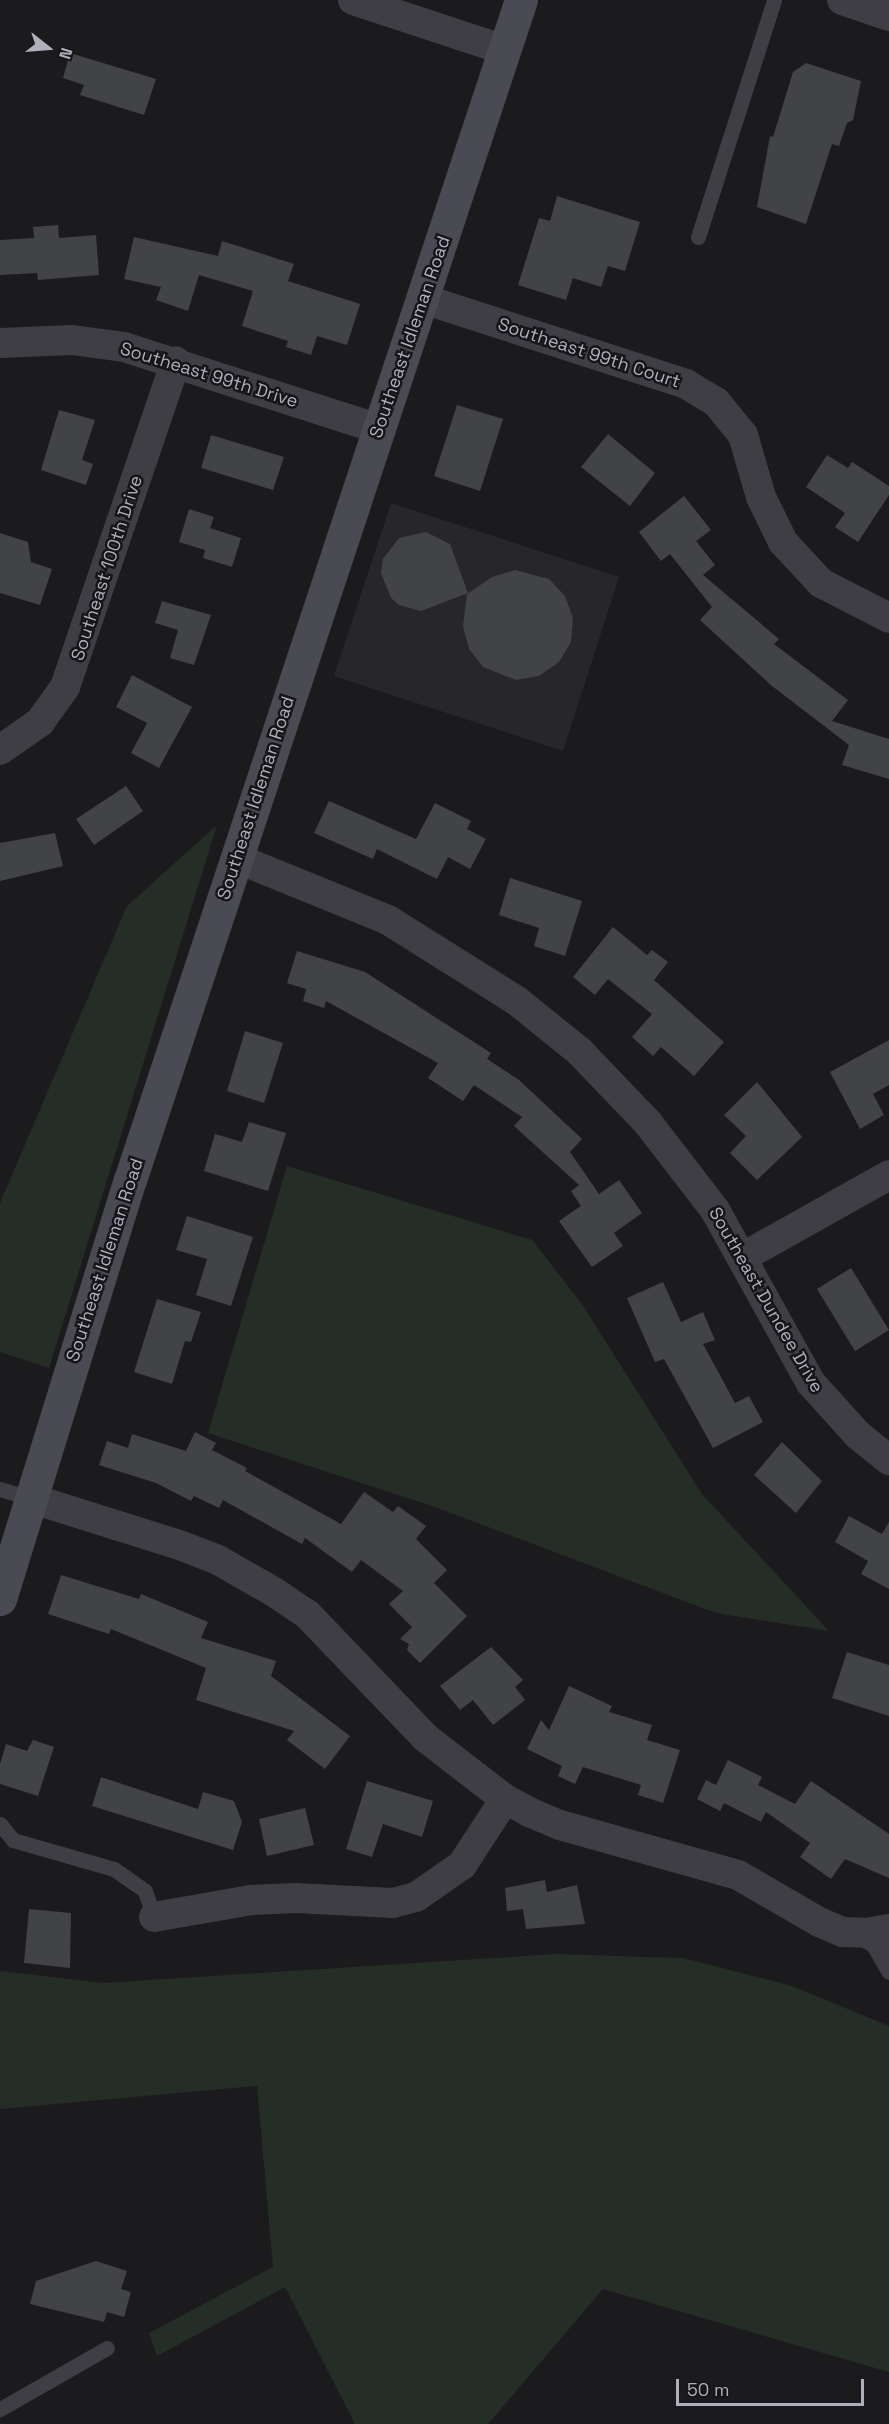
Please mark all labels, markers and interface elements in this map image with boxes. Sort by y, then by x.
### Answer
north arrow [18,18,78,78]
text: N [54,45,77,62]
street label: Southeast Idleman Road [365,233,455,441]
street label: Southeast 99th Court [495,313,683,393]
street label: Southeast 99th Drive [118,338,300,412]
street label: Southeast 100th Drive [67,473,147,663]
street label: Southeast Idleman Road [213,694,299,902]
street label: Southeast Idleman Road [62,1156,148,1364]
street label: Southeast Dundee Drive [704,1204,828,1396]
scale bar [679,2367,866,2405]
text: 50 m [687,2378,729,2401]

